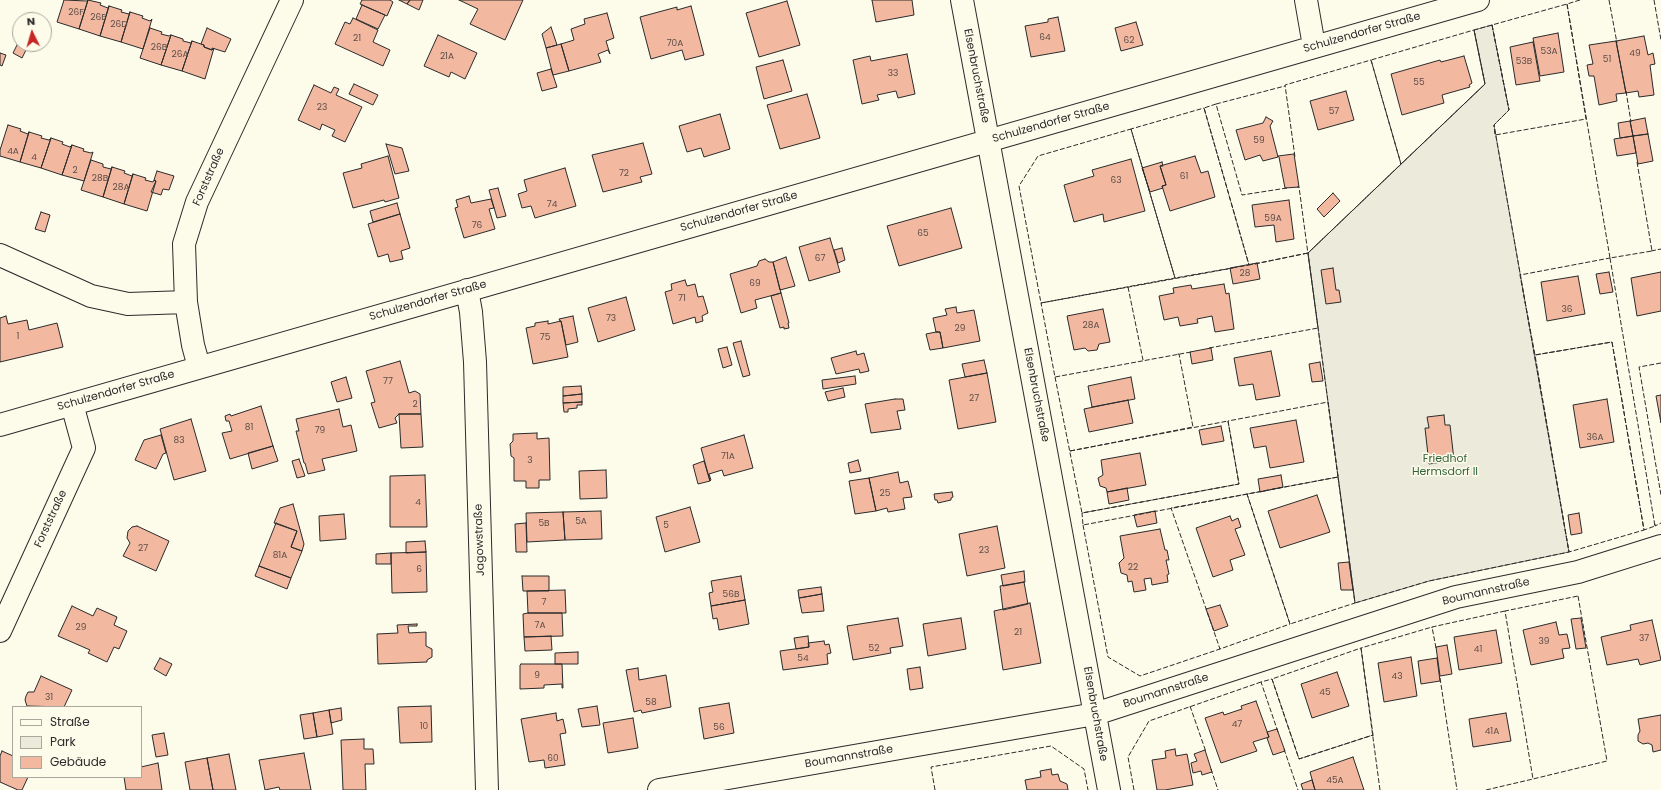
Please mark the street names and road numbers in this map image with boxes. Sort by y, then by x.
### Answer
street label: Schulzendorfer Straße [1302,10,1422,56]
street label: Elsenbruchstraße [960,28,992,124]
street label: Schulzendorfer Straße [991,100,1111,146]
street label: Forststraße [190,146,228,208]
street label: Schulzendorfer Straße [679,189,799,235]
street label: Schulzendorfer Straße [368,278,488,324]
street label: Elsenbruchstraße [1020,347,1052,443]
street label: Schulzendorfer Straße [56,368,176,414]
street label: Forststraße [32,488,70,550]
street label: Jagowstraße [472,504,488,576]
street label: Boumannstraße [1441,576,1531,608]
street label: Elsenbruchstraße [1080,666,1110,762]
street label: Boumannstraße [1122,671,1210,711]
street label: Boumannstraße [804,743,894,771]

